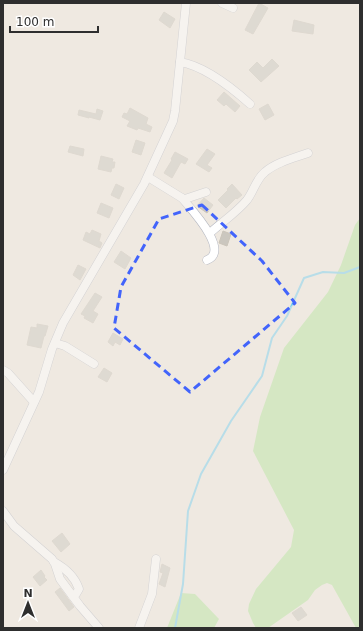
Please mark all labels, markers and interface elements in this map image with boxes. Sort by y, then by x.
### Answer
scale bar [10,8,98,34]
text: 100 m [16,15,54,29]
north arrow [8,583,48,623]
text: N [23,587,33,600]

